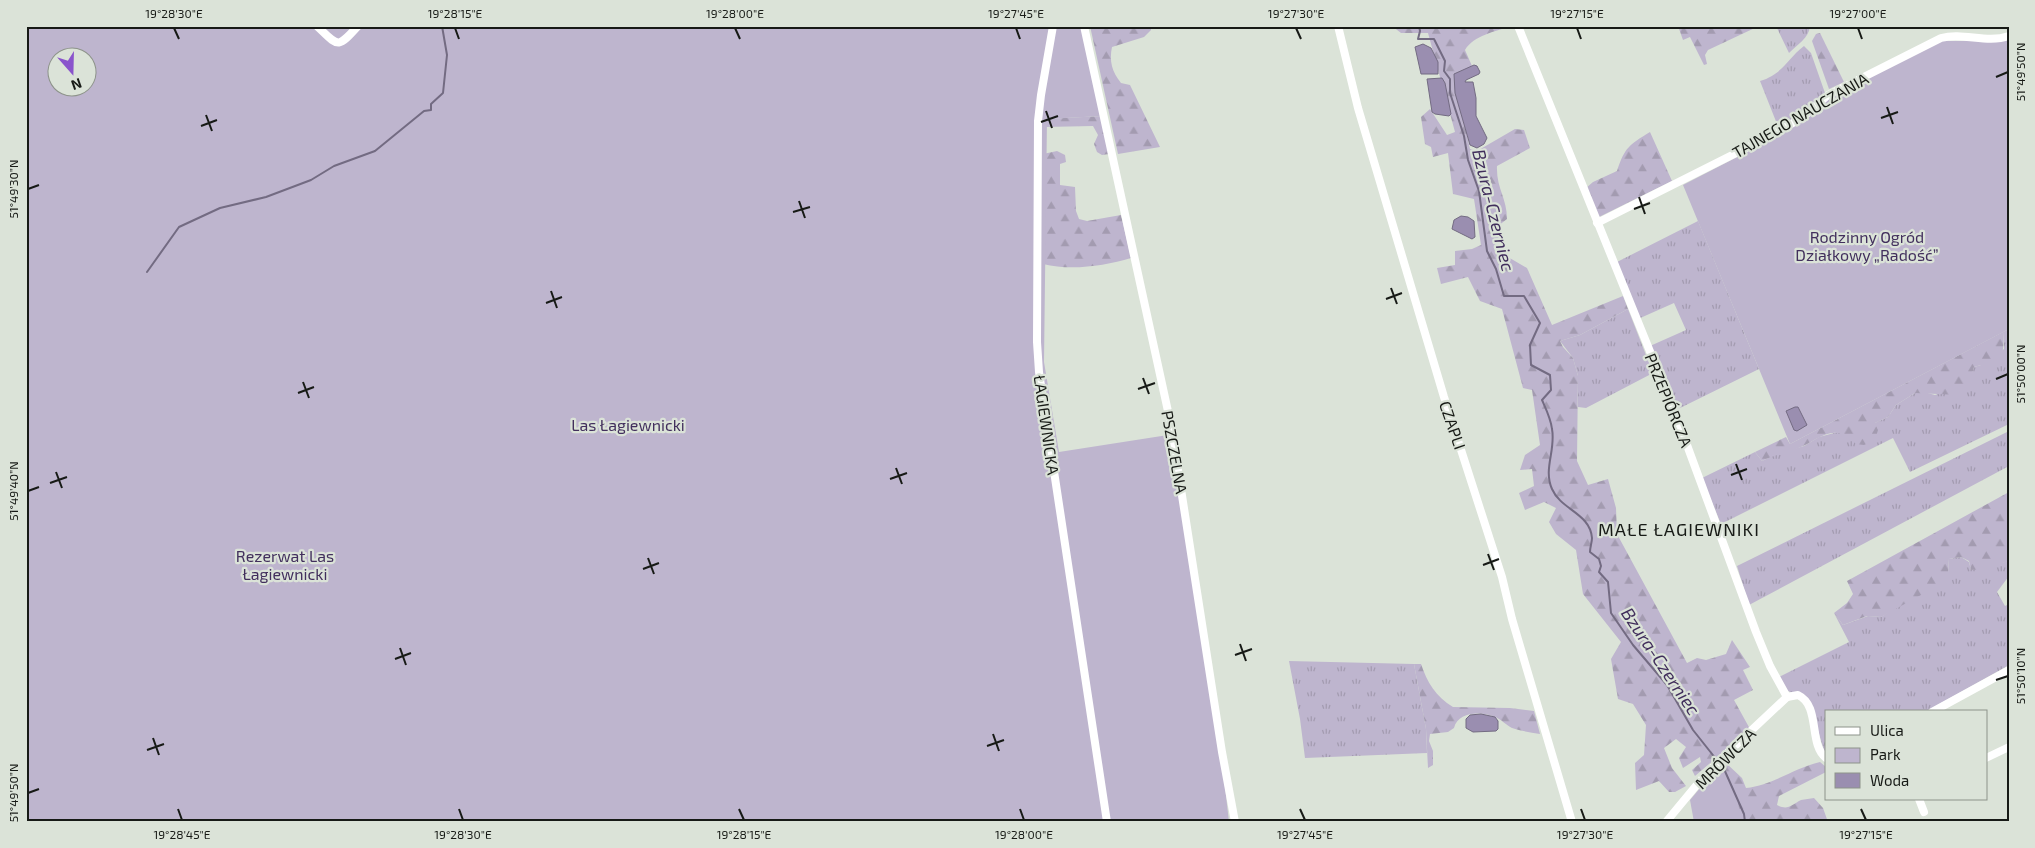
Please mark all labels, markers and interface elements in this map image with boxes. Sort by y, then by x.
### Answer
text: 19°28'30"E [145,6,203,20]
text: 19°28'15"E [428,6,483,20]
text: 19°28'00"E [706,6,764,20]
text: 19°27'45"E [988,6,1044,20]
text: 19°27'30"E [1268,6,1324,20]
text: 19°27'15"E [1550,6,1604,20]
text: 19°27'00"E [1830,6,1887,20]
text: 51°49'50"N [2013,43,2027,101]
north arrow [48,48,98,98]
street label: TAJNEGO NAUCZANIA [1729,68,1871,162]
text: N [69,75,84,94]
water label: Bzura-Czerniec [1468,147,1520,274]
text: 51°49'30"N [6,160,20,218]
park label: Rodzinny Ogród Działkowy „Radość” [1795,227,1939,264]
text: 51°50'00"N [2013,345,2027,403]
street label: PRZEPIÓRCZA [1642,350,1696,450]
street label: ŁAGIEWNICKA [1031,374,1063,476]
street label: CZAPLI [1436,398,1470,452]
street label: PSZCZELNA [1158,409,1192,495]
park label: Las Łagiewnicki [571,415,685,434]
text: 51°49'40"N [6,461,20,521]
district label: MAŁE ŁAGIEWNIKI [1598,518,1760,540]
park label: Rezerwat Las Łagiewnicki [236,546,334,583]
water label: Bzura-Czerniec [1617,603,1705,719]
text: 51°50'10"N [2013,648,2027,704]
legend [1825,710,1988,800]
text: Ulica [1870,721,1904,739]
street label: MRÓWCZA [1691,724,1759,792]
text: Park [1870,745,1901,763]
text: 51°49'50"N [6,764,20,822]
text: Woda [1870,771,1909,789]
text: 19°28'45"E [153,827,211,841]
text: 19°28'30"E [434,827,492,841]
text: 19°28'15"E [717,827,772,841]
text: 19°28'00"E [995,827,1053,841]
text: 19°27'45"E [1277,827,1333,841]
text: 19°27'30"E [1557,827,1613,841]
text: 19°27'15"E [1839,827,1893,841]

